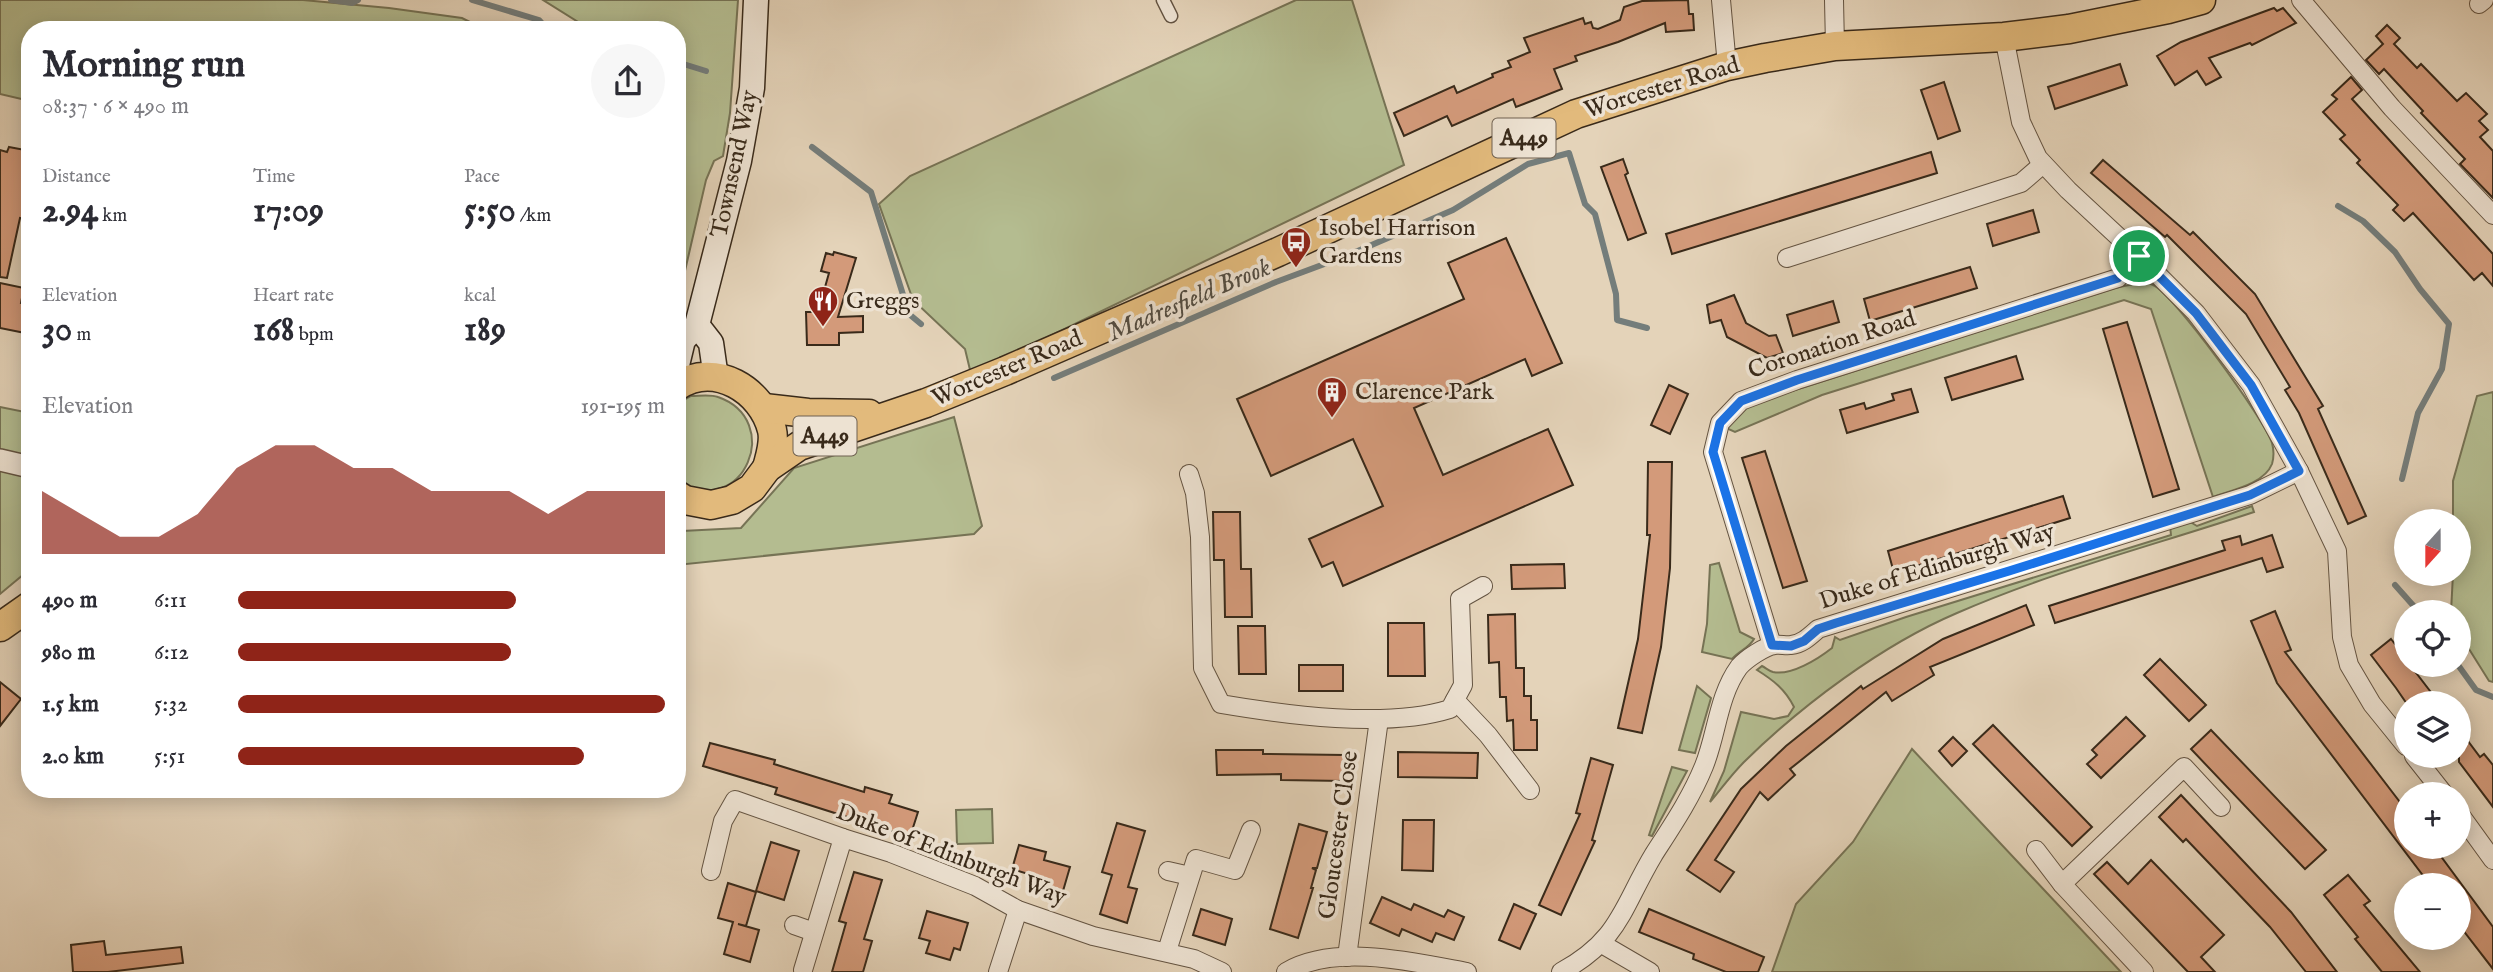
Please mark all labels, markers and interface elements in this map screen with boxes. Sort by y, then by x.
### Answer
text: Morning run [42,42,245,90]
button: share [591,44,665,118]
street label: Worcester Road [1581,50,1744,126]
street label: Townsend Way [704,87,766,241]
text: 08:37 · 6 × 490 m [42,92,189,121]
road number: A449 [1492,119,1556,158]
text: Distance [42,165,111,189]
text: Time [253,165,295,189]
text: Pace [464,165,500,189]
text: 2.94 [42,189,98,234]
text: 17:09 [253,189,324,234]
text: 5:50 [464,189,516,234]
text: km [98,204,127,228]
text: /km [516,204,551,228]
place label: Isobel Harrison Gardens [1319,213,1476,272]
bus stop icon: Isobel Harrison Gardens [1279,225,1313,269]
pin [2109,226,2169,286]
icon: arrive [2120,237,2158,275]
water label: Madresfield Brook [1102,251,1276,349]
text: Elevation [42,284,117,308]
text: Heart rate [253,284,334,308]
text: kcal [464,284,496,308]
restaurant icon: Greggs [806,284,840,328]
place label: Greggs [846,286,919,317]
street label: Coronation Road [1744,303,1920,387]
text: 30 [42,308,72,353]
text: 168 [253,308,295,353]
text: 189 [464,308,506,353]
text: m [72,323,91,347]
text: bpm [295,323,334,347]
street label: Worcester Road [927,323,1087,415]
building icon: Clarence Park [1315,375,1349,419]
place label: Clarence Park [1355,377,1494,408]
text: Elevation [42,392,133,421]
text: 191–195 m [580,392,665,421]
road number: A449 [794,416,856,456]
north arrow [2394,509,2471,586]
map controls [2394,509,2471,950]
street label: Duke of Edinburgh Way [1816,516,2059,618]
text: 490 m [42,586,97,615]
text: 6:11 [154,586,187,615]
button: locate [2394,600,2471,677]
text: 980 m [42,638,95,667]
text: 6:12 [154,638,189,667]
text: 1.5 km [42,690,99,719]
text: 5:32 [154,690,188,719]
button: layers [2394,691,2471,768]
text: 2.0 km [42,742,104,771]
text: 5:51 [154,742,185,771]
street label: Gloucester Close [1312,749,1366,921]
button: + [2394,782,2471,859]
street label: Duke of Edinburgh Way [831,797,1071,913]
button: − [2394,873,2471,950]

